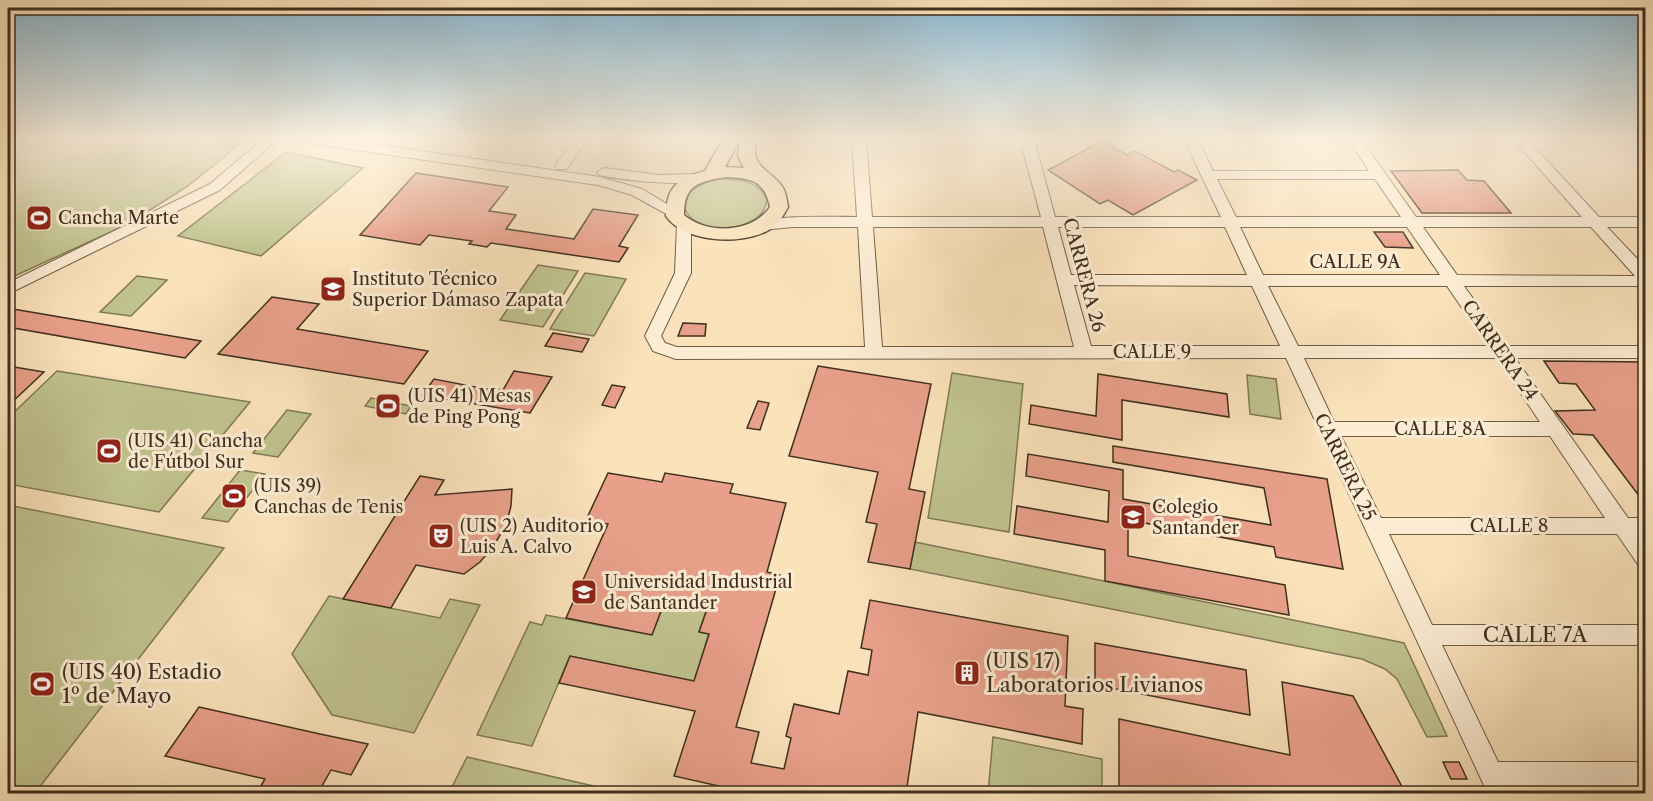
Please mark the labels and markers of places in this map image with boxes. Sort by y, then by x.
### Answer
sports icon: Cancha Marte [24,203,54,233]
place label: Cancha Marte [58,207,179,229]
place label: Instituto Técnico Superior Dámaso Zapata [352,268,564,311]
school or university icon: Instituto Técnico Superior Dámaso Zapata [318,274,348,304]
place label: (UIS 41) Mesas de Ping Pong [408,385,531,428]
sports icon: (UIS 41) Mesas de Ping Pong [373,391,403,421]
place label: (UIS 41) Cancha de Fútbol Sur [128,430,263,473]
sports icon: (UIS 41) Cancha de Fútbol Sur [94,436,124,466]
place label: (UIS 39) Canchas de Tenis [254,475,403,518]
sports icon: (UIS 39) Canchas de Tenis [219,481,249,511]
place label: Colegio Santander [1152,496,1240,539]
school or university icon: Colegio Santander [1118,502,1148,532]
place label: (UIS 2) Auditorio Luis A. Calvo [460,515,604,558]
theatre icon: (UIS 2) Auditorio Luis A. Calvo [426,521,456,551]
place label: Universidad Industrial de Santander [604,571,793,614]
school or university icon: Universidad Industrial de Santander [569,577,599,607]
place label: (UIS 17) Laboratorios Livianos [986,648,1203,697]
building icon: (UIS 17) Laboratorios Livianos [952,658,982,688]
place label: (UIS 40) Estadio 1º de Mayo [62,659,222,708]
sports icon: (UIS 40) Estadio 1º de Mayo [27,669,57,699]

